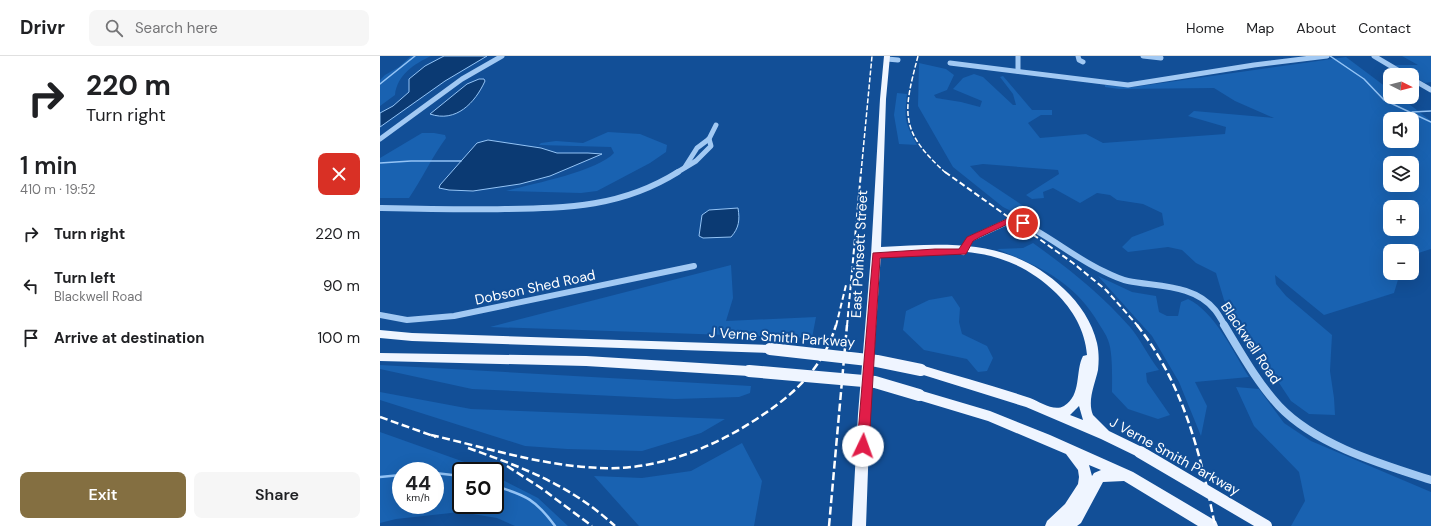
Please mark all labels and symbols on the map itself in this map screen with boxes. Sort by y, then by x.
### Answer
north arrow [1383,68,1419,104]
street label: East Poinsett Street [847,190,871,318]
pin [1006,206,1040,240]
street label: Dobson Shed Road [473,265,597,309]
street label: Blackwell Road [1217,299,1285,387]
street label: J Verne Smith Parkway [708,323,856,351]
street label: J Verne Smith Parkway [1107,413,1244,499]
position arrow [842,425,884,467]
speed limit sign: 50 [452,462,504,514]

